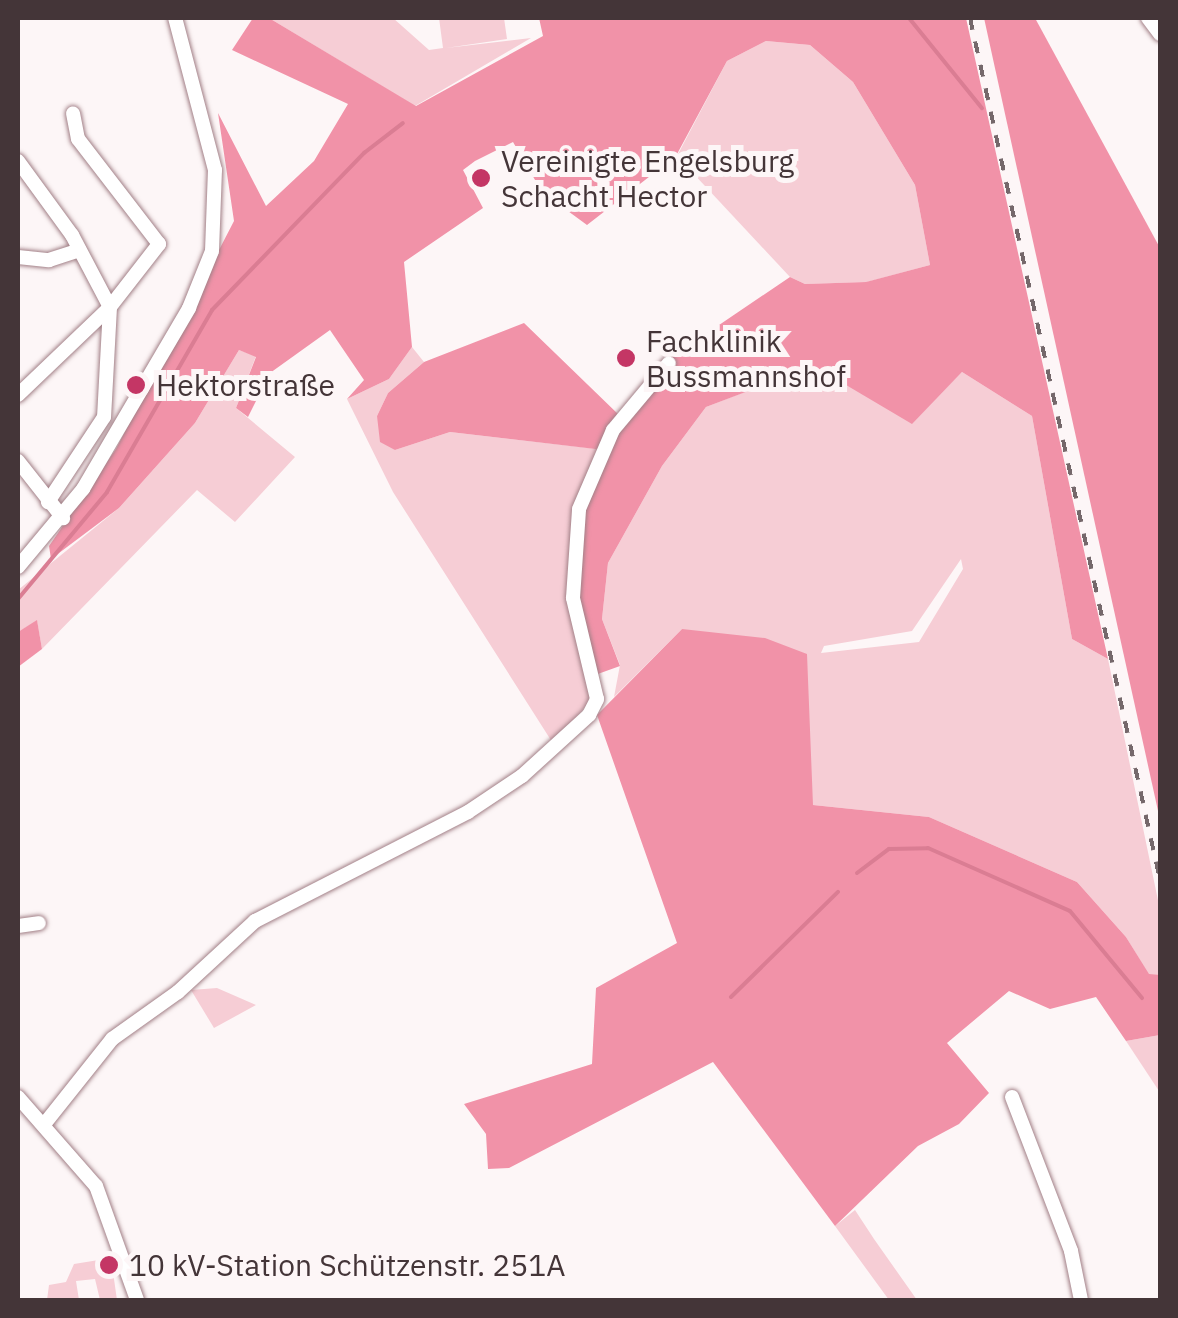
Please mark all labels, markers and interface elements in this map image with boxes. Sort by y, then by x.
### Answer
place label: Vereinigte Engelsburg Schacht Hector [501,143,794,214]
marker: Vereinigte Engelsburg Schacht Hector [470,167,492,189]
place label: Fachklinik Bussmannshof [646,323,846,394]
marker: Fachklinik Bussmannshof [615,347,637,369]
place label: Hektorstraße [156,367,335,403]
marker: Hektorstraße [125,374,147,396]
place label: 10 kV-Station Schützenstr. 251A [129,1247,565,1283]
marker: 10 kV-Station Schützenstr. 251A [98,1254,120,1276]

